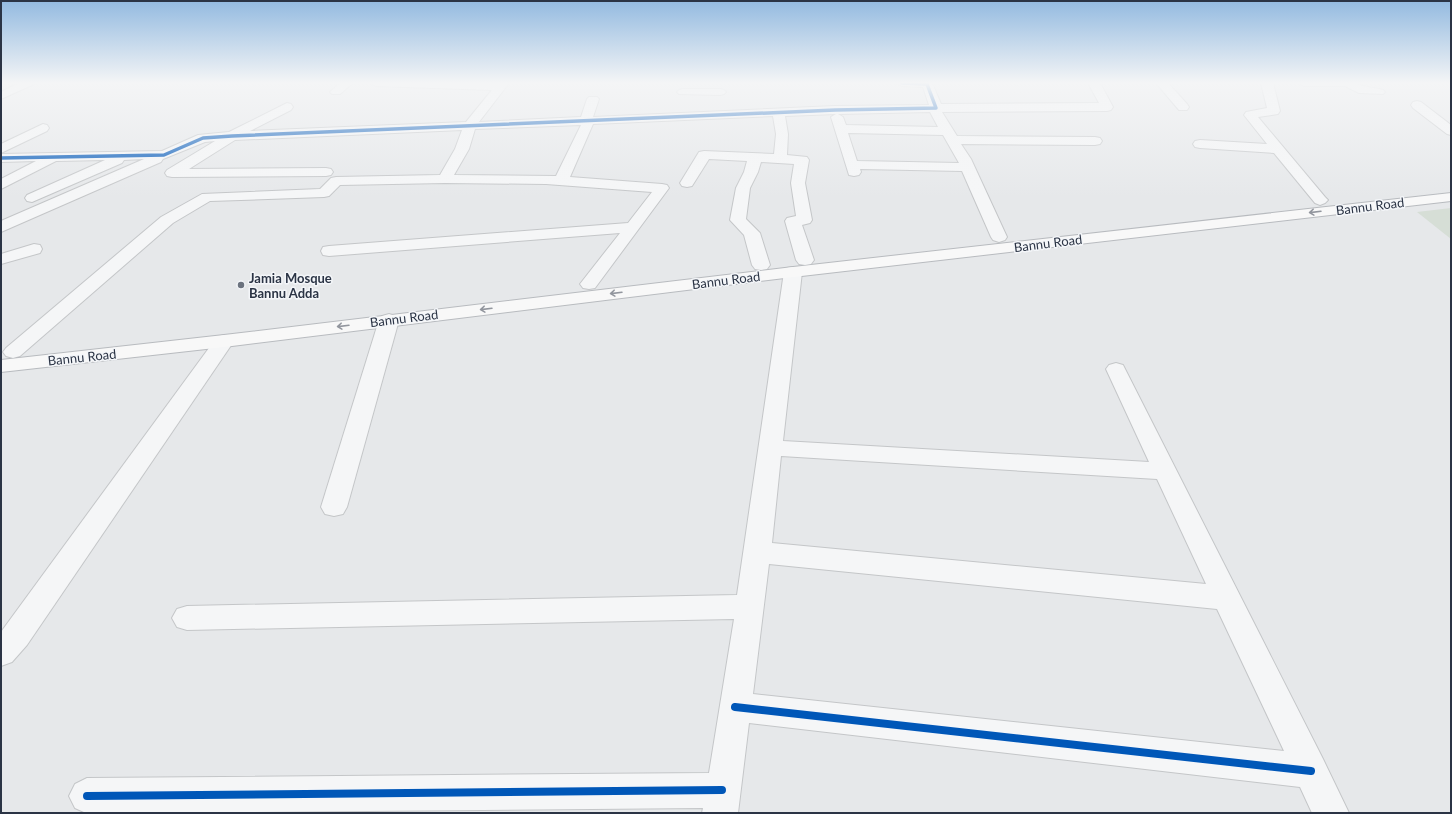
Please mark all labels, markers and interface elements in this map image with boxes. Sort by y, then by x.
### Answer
street label: Bannu Road [1335,194,1405,218]
one-way arrow [1309,209,1322,216]
street label: Bannu Road [1013,231,1083,255]
street label: Bannu Road [691,268,761,292]
place label: Jamia Mosque Bannu Adda [249,270,332,301]
marker: Jamia Mosque Bannu Adda [236,280,246,290]
one-way arrow [610,289,623,297]
one-way arrow [480,305,493,312]
street label: Bannu Road [369,306,439,330]
one-way arrow [337,322,350,329]
street label: Bannu Road [47,345,117,369]

